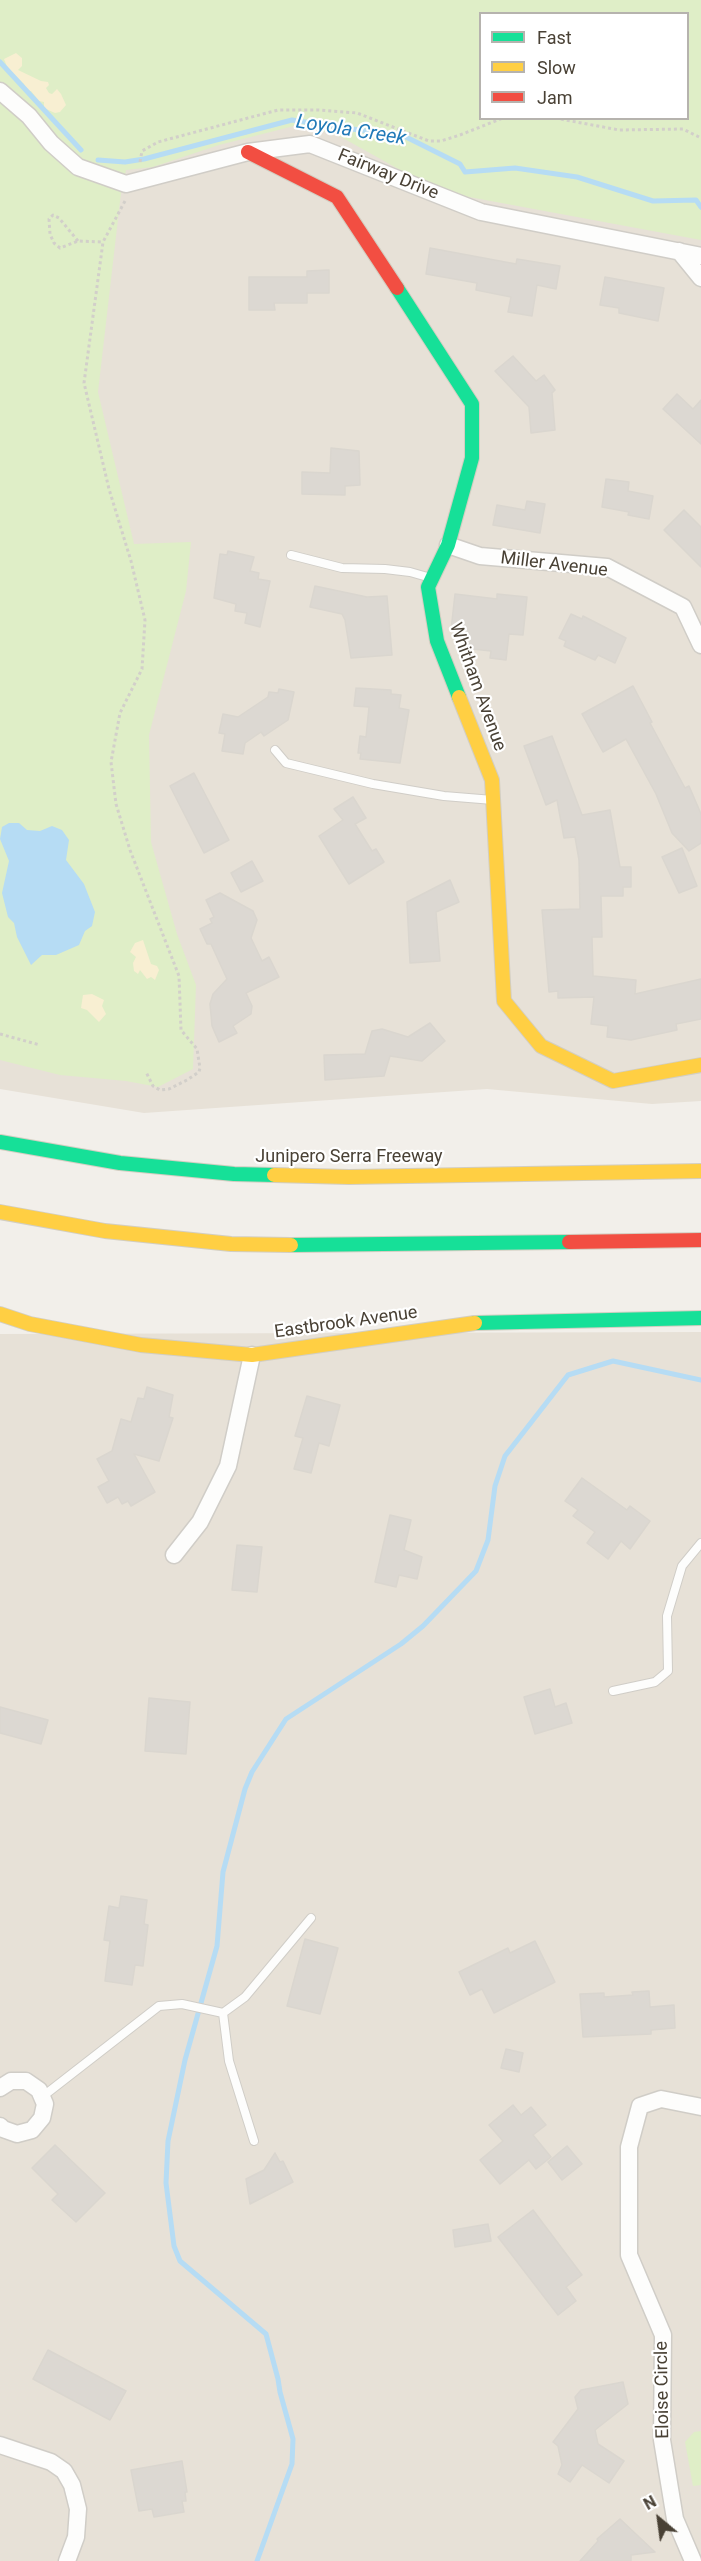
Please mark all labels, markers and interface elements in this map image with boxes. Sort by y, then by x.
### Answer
legend [479,12,689,120]
text: Fast [537,27,572,48]
text: Slow [537,57,576,78]
text: Jam [537,87,573,108]
water label: Loyola Creek [294,110,408,152]
street label: Fairway Drive [335,145,441,205]
street label: Miller Avenue [499,548,609,582]
street label: Whitham Avenue [444,620,510,754]
street label: Junipero Serra Freeway [255,1146,443,1168]
street label: Eastbrook Avenue [273,1302,419,1344]
street label: Eloise Circle [651,2341,675,2439]
north arrow [629,2489,689,2549]
text: N [640,2492,660,2514]

